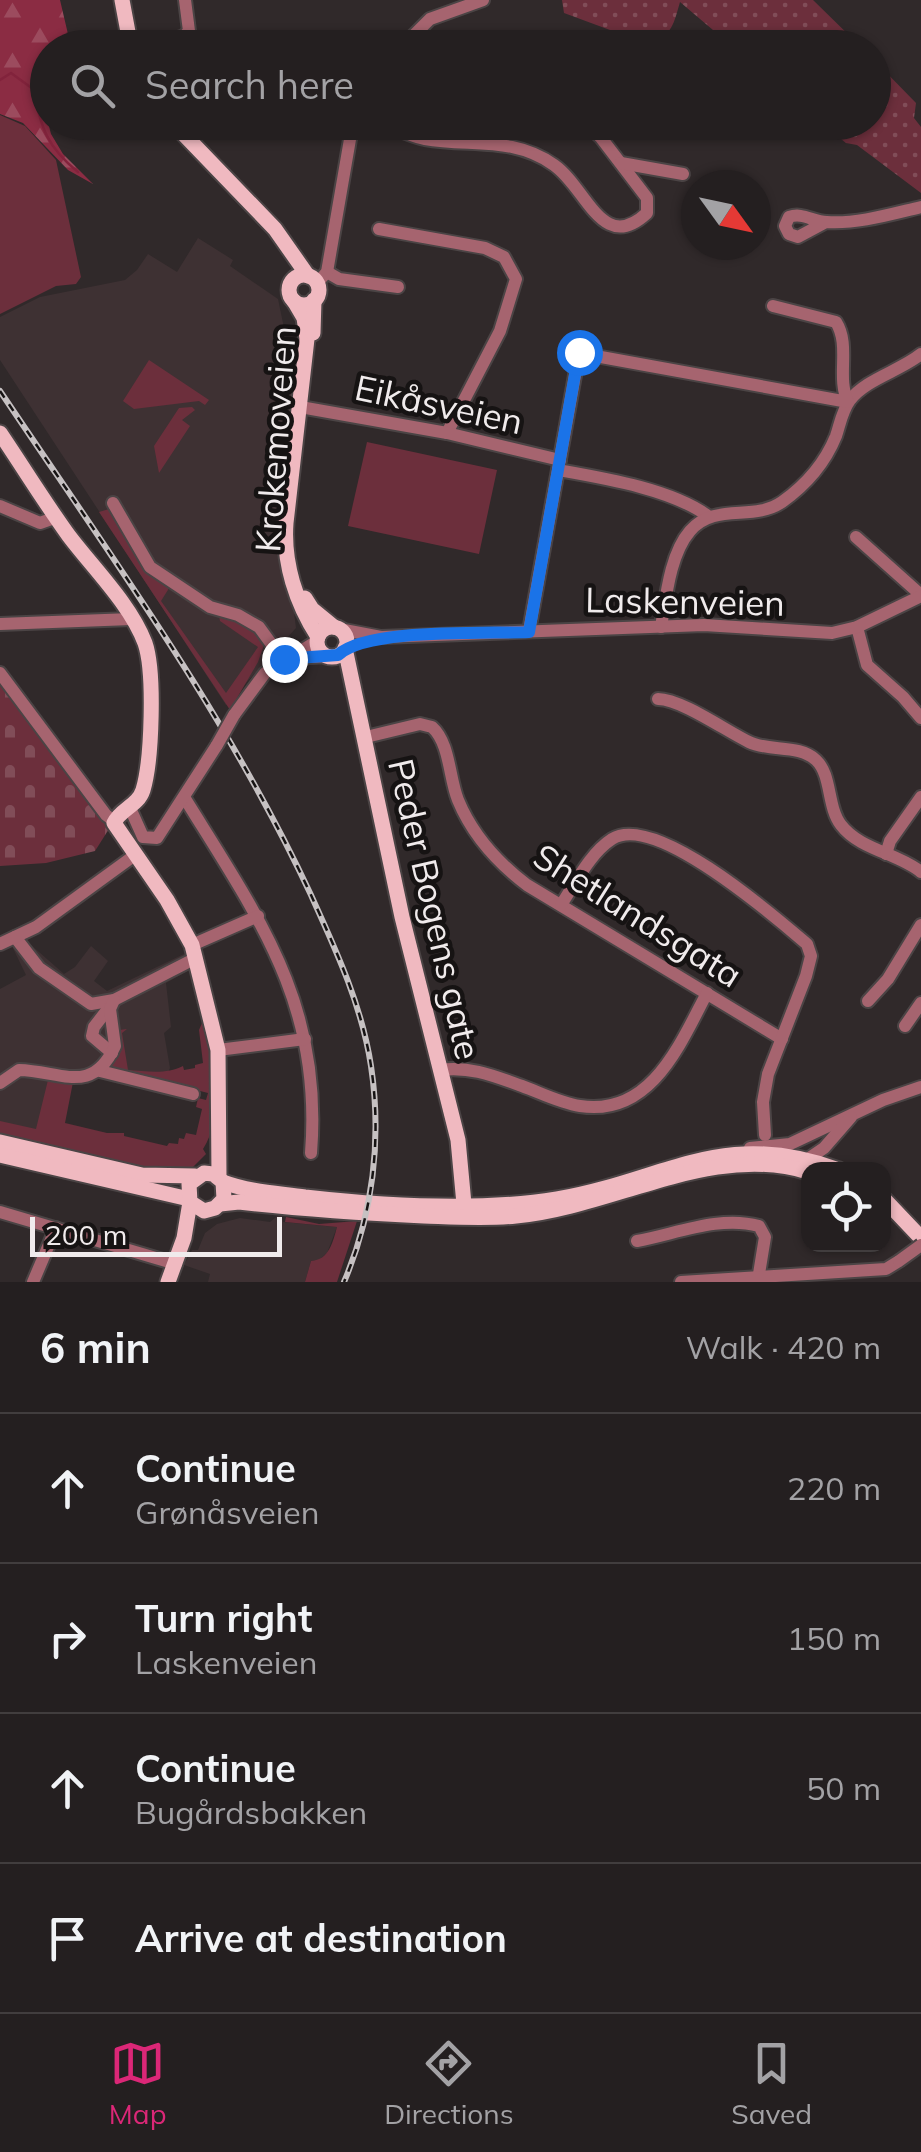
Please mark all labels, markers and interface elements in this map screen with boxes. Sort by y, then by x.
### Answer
search box [30,30,891,140]
icon: search [65,58,120,113]
text: Search here [145,61,354,109]
north arrow [681,170,771,260]
street label: Krokemoveien [245,324,305,554]
route start [557,330,603,376]
street label: Eikåsveien [351,365,527,443]
street label: Laskenveien [585,577,785,625]
route end [262,637,308,683]
street label: Peder Bogens gate [379,754,491,1064]
street label: Shetlandsgata [526,834,750,996]
map controls [801,1162,891,1252]
button: locate [801,1162,891,1252]
scale bar [30,1212,282,1256]
text: 200 m [45,1217,127,1252]
text: 6 min [40,1321,151,1374]
text: Walk · 420 m [686,1327,881,1367]
text: Continue [135,1444,296,1492]
icon: ahead [40,1461,95,1516]
text: 220 m [787,1468,881,1508]
text: Grønåsveien [135,1492,320,1532]
text: Turn right [135,1594,312,1642]
icon: right [40,1611,95,1666]
text: 150 m [787,1618,881,1658]
text: Laskenveien [135,1642,318,1682]
text: Continue [135,1744,296,1792]
icon: ahead [40,1761,95,1816]
text: 50 m [806,1768,881,1808]
text: Bugårdsbakken [135,1792,367,1832]
icon: arrive [40,1911,95,1966]
text: Arrive at destination [135,1914,507,1962]
tab: Map [109,2036,166,2131]
tab: Directions [384,2036,514,2131]
tab: Saved [731,2036,812,2131]

